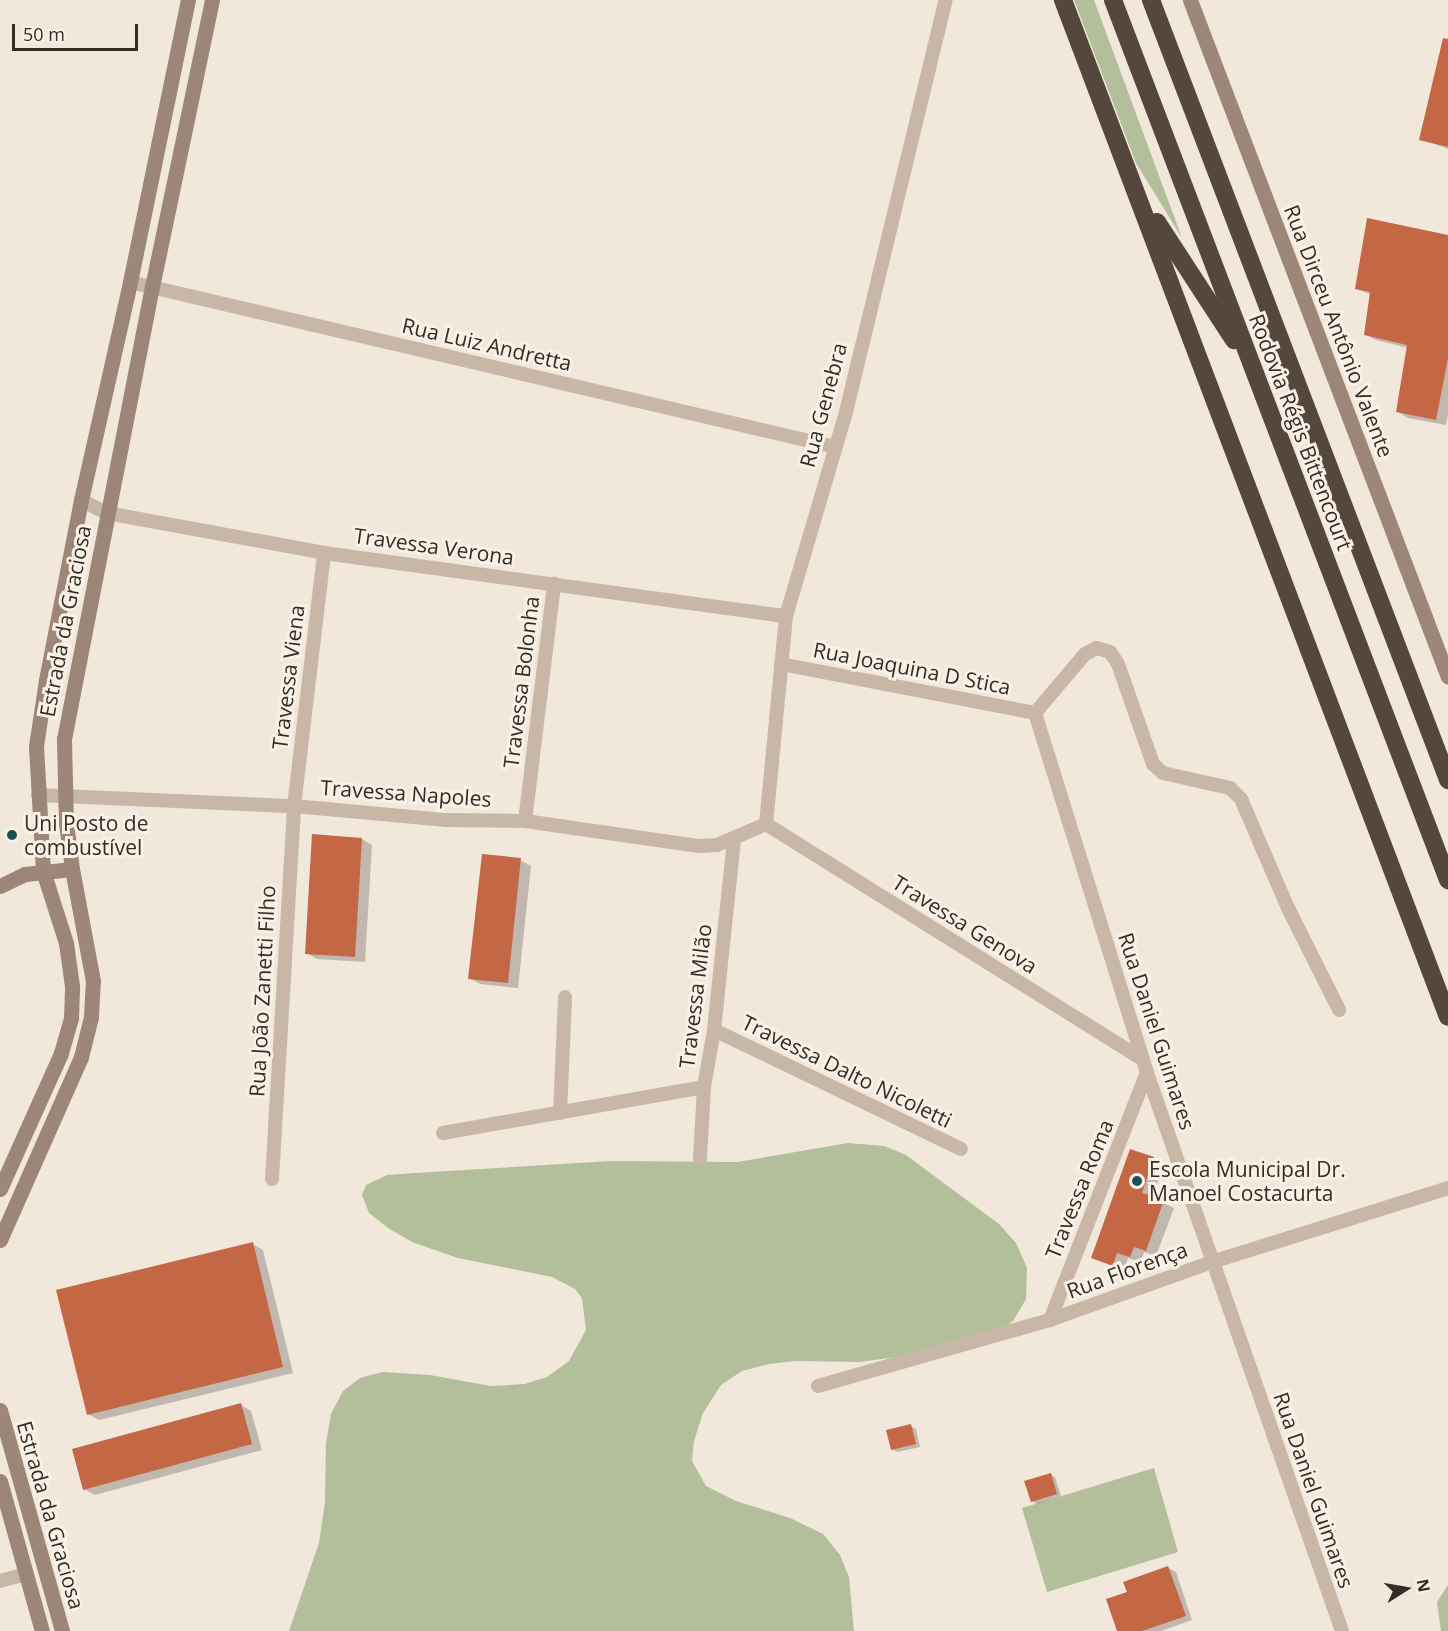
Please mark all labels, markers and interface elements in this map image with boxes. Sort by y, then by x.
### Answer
scale bar [15,12,141,50]
text: 50 m [23,22,65,46]
street label: Rua Dirceu Antônio Valente [1279,201,1399,461]
street label: Rodovia Régis Bittencourt [1244,310,1358,554]
street label: Rua Luiz Andretta [400,312,574,376]
street label: Rua Genebra [794,340,852,470]
street label: Travessa Verona [352,522,516,570]
street label: Estrada da Graciosa [34,523,96,719]
street label: Travessa Bolonha [498,595,544,769]
street label: Travessa Viena [267,603,309,751]
street label: Rua Joaquina D Stica [811,636,1013,700]
street label: Travessa Napoles [320,774,492,812]
place label: Uni Posto de combustível [24,810,148,860]
marker: Uni Posto de combustível [5,828,19,842]
street label: Travessa Genova [888,869,1042,979]
street label: Rua João Zanetti Filho [244,884,280,1098]
street label: Travessa Milão [674,922,716,1070]
street label: Rua Daniel Guimares [1113,929,1201,1133]
street label: Travessa Dalto Nicoletti [738,1009,956,1133]
street label: Travessa Roma [1040,1116,1118,1262]
place label: Escola Municipal Dr. Manoel Costacurta [1149,1156,1346,1206]
marker: Escola Municipal Dr. Manoel Costacurta [1130,1174,1144,1188]
street label: Rua Florença [1063,1236,1191,1304]
street label: Rua Daniel Guimares [1269,1389,1359,1591]
street label: Estrada da Graciosa [12,1418,90,1612]
north arrow [1376,1559,1436,1619]
text: N [1412,1577,1436,1594]

